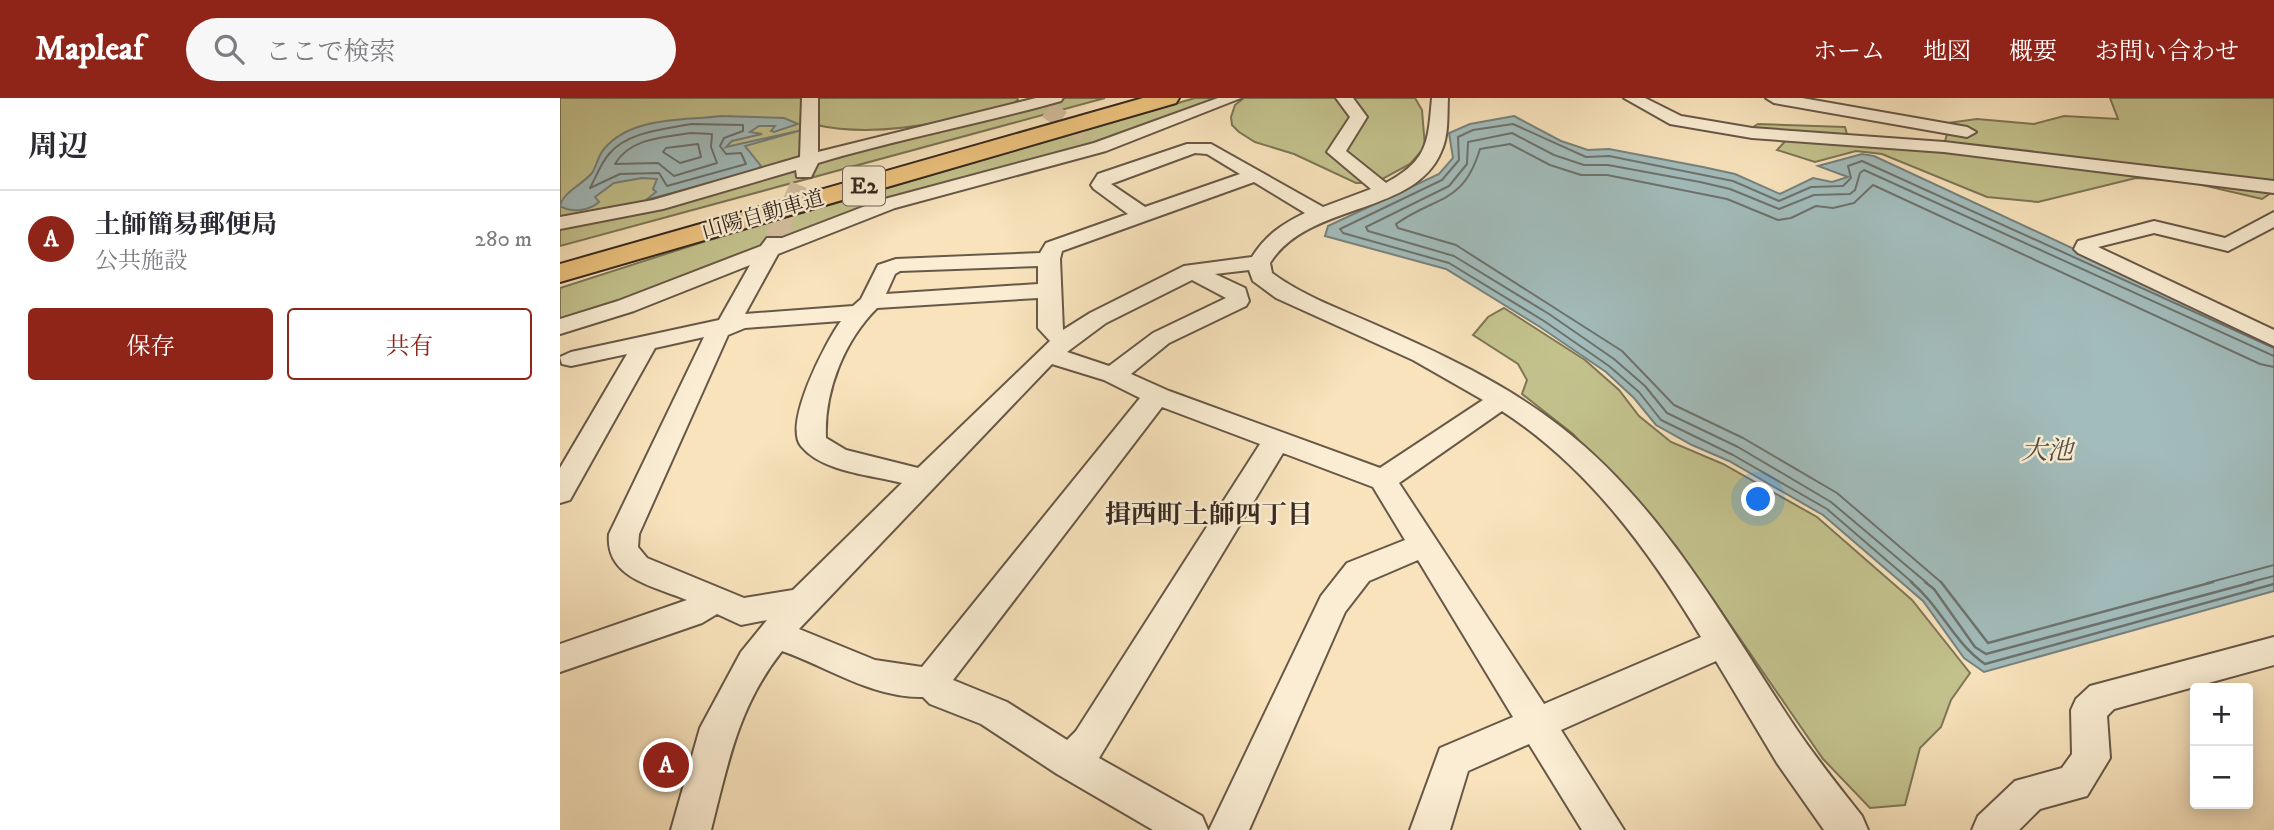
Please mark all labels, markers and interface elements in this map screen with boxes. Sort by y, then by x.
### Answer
search box [186,18,676,81]
text: Mapleaf [35,29,144,70]
icon: search [210,30,248,68]
text: ここで検索 [266,36,396,69]
text: ホーム [1813,37,1885,67]
text: 地図 [1923,37,1971,67]
text: 概要 [2009,37,2057,67]
text: お問い合わせ [2095,37,2239,67]
text: 周辺 [28,129,88,166]
road number: E2 [843,166,885,206]
street label: 山陽自動車道 [699,185,827,245]
text: 土師簡易郵便局 [95,209,277,242]
text: A [44,225,58,254]
text: 280 m [475,225,532,254]
text: 公共施設 [95,247,187,276]
button: 保存 [28,308,273,380]
button: 共有 [287,308,532,380]
water label: 大池 [2021,435,2076,468]
your location [1741,482,1775,516]
district label: 揖西町土師四丁目 [1105,499,1313,532]
map controls [2190,683,2253,809]
button: + [2190,683,2253,746]
pin: A [643,739,689,791]
button: − [2190,746,2253,809]

